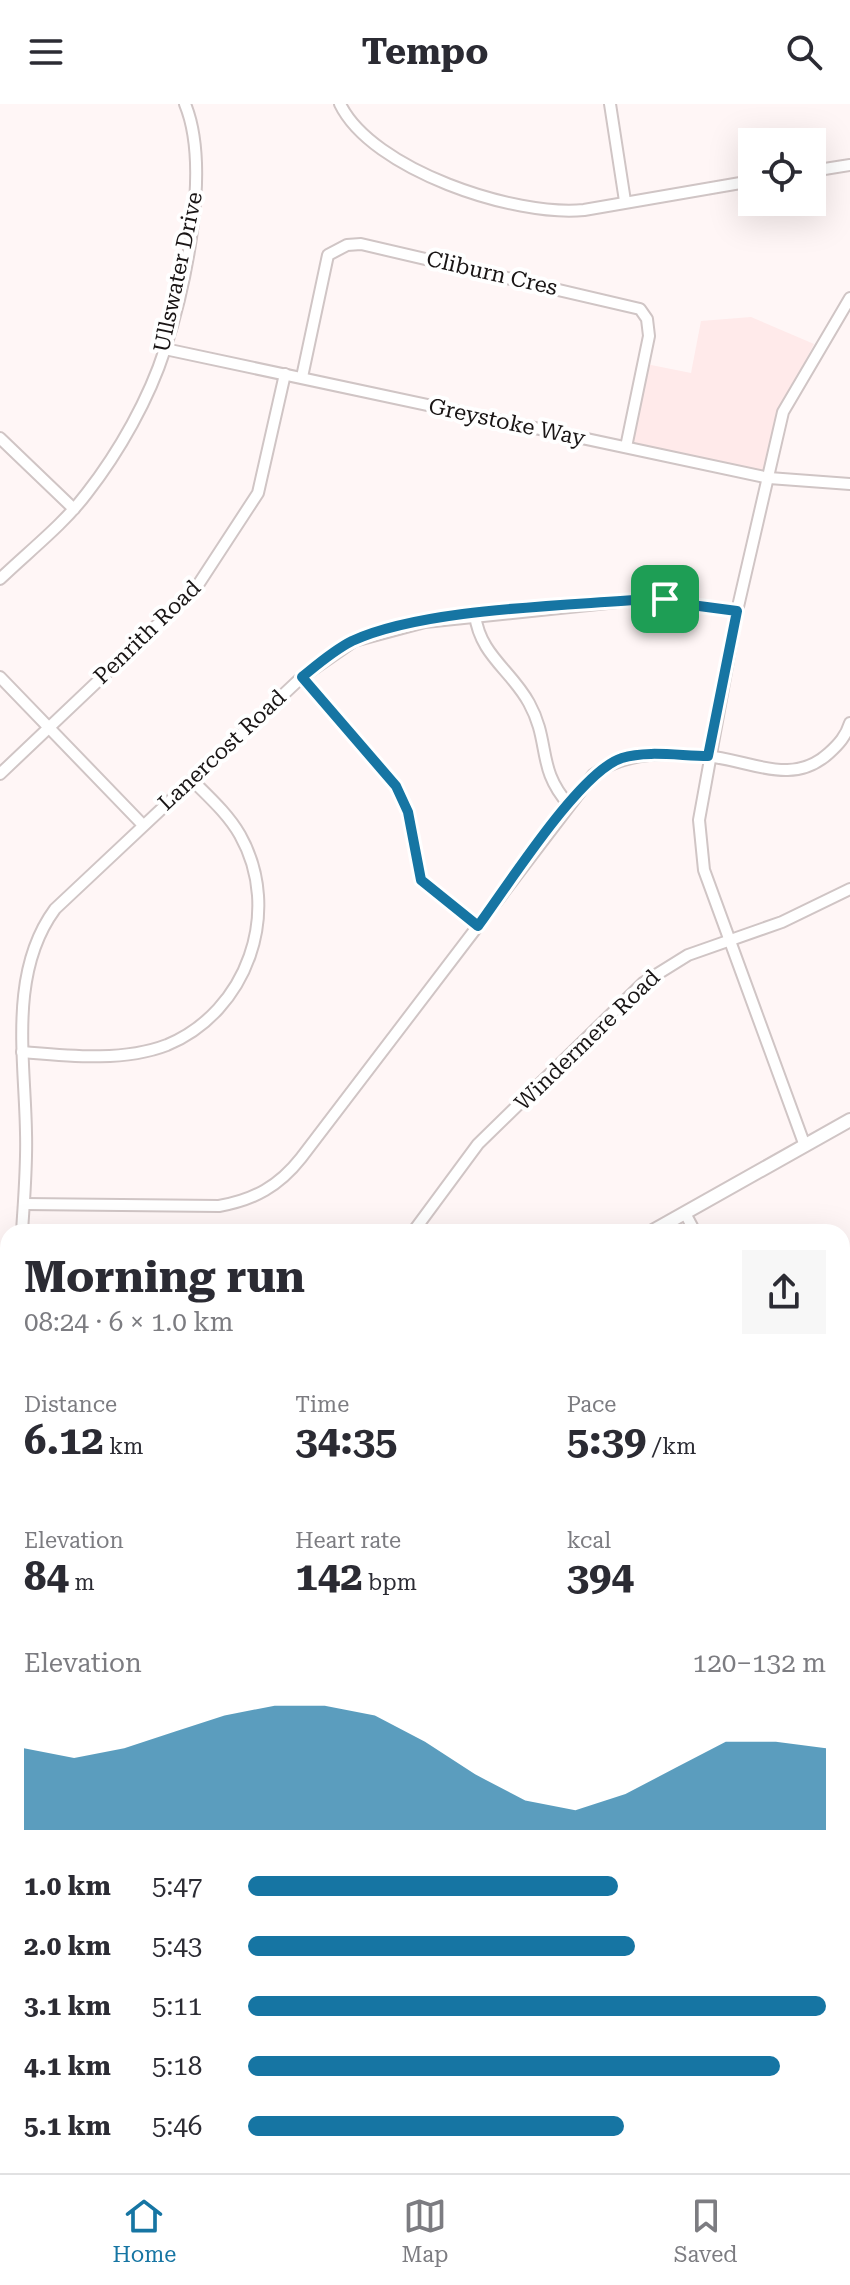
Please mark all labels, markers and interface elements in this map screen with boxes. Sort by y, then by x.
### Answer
icon: menu [24,30,68,74]
icon: search [782,30,826,74]
text: Tempo [362,31,488,73]
map controls [738,128,826,216]
button: locate [738,128,826,216]
street label: Ullswater Drive [149,189,207,355]
street label: Cliburn Cres [424,246,560,300]
street label: Greystoke Way [426,393,588,451]
pin [631,565,699,633]
street label: Penrith Road [89,575,205,689]
icon: arrive [643,577,687,621]
street label: Lanercost Road [153,685,291,815]
street label: Windermere Road [509,965,665,1115]
button: share [742,1250,826,1334]
text: Morning run [24,1251,305,1303]
text: 08:24 · 6 × 1.0 km [24,1307,234,1337]
text: Distance [24,1392,117,1417]
text: Time [295,1392,349,1417]
text: Pace [567,1392,616,1417]
text: 6.12 [24,1417,104,1464]
text: 34:35 [295,1417,397,1464]
text: 5:39 [567,1417,646,1464]
text: km [104,1434,143,1459]
text: /km [646,1434,696,1459]
text: Elevation [24,1528,124,1553]
text: Heart rate [295,1528,401,1553]
text: kcal [567,1528,611,1553]
text: 84 [24,1553,69,1600]
text: 142 [295,1553,363,1600]
text: 394 [567,1553,634,1600]
text: m [69,1570,94,1595]
text: bpm [363,1570,417,1595]
text: Elevation [24,1648,142,1678]
text: 120–132 m [693,1648,826,1678]
text: 1.0 km [24,1871,111,1901]
text: 5:47 [152,1871,202,1901]
text: 2.0 km [24,1931,111,1961]
text: 5:43 [152,1931,202,1961]
text: 3.1 km [24,1991,111,2021]
text: 5:11 [152,1991,202,2021]
text: 4.1 km [24,2051,111,2081]
text: 5:18 [152,2051,202,2081]
text: 5.1 km [24,2111,111,2141]
text: 5:46 [152,2111,202,2141]
tab: Home [113,2194,176,2267]
tab: Map [401,2194,449,2267]
tab: Saved [674,2194,737,2267]

